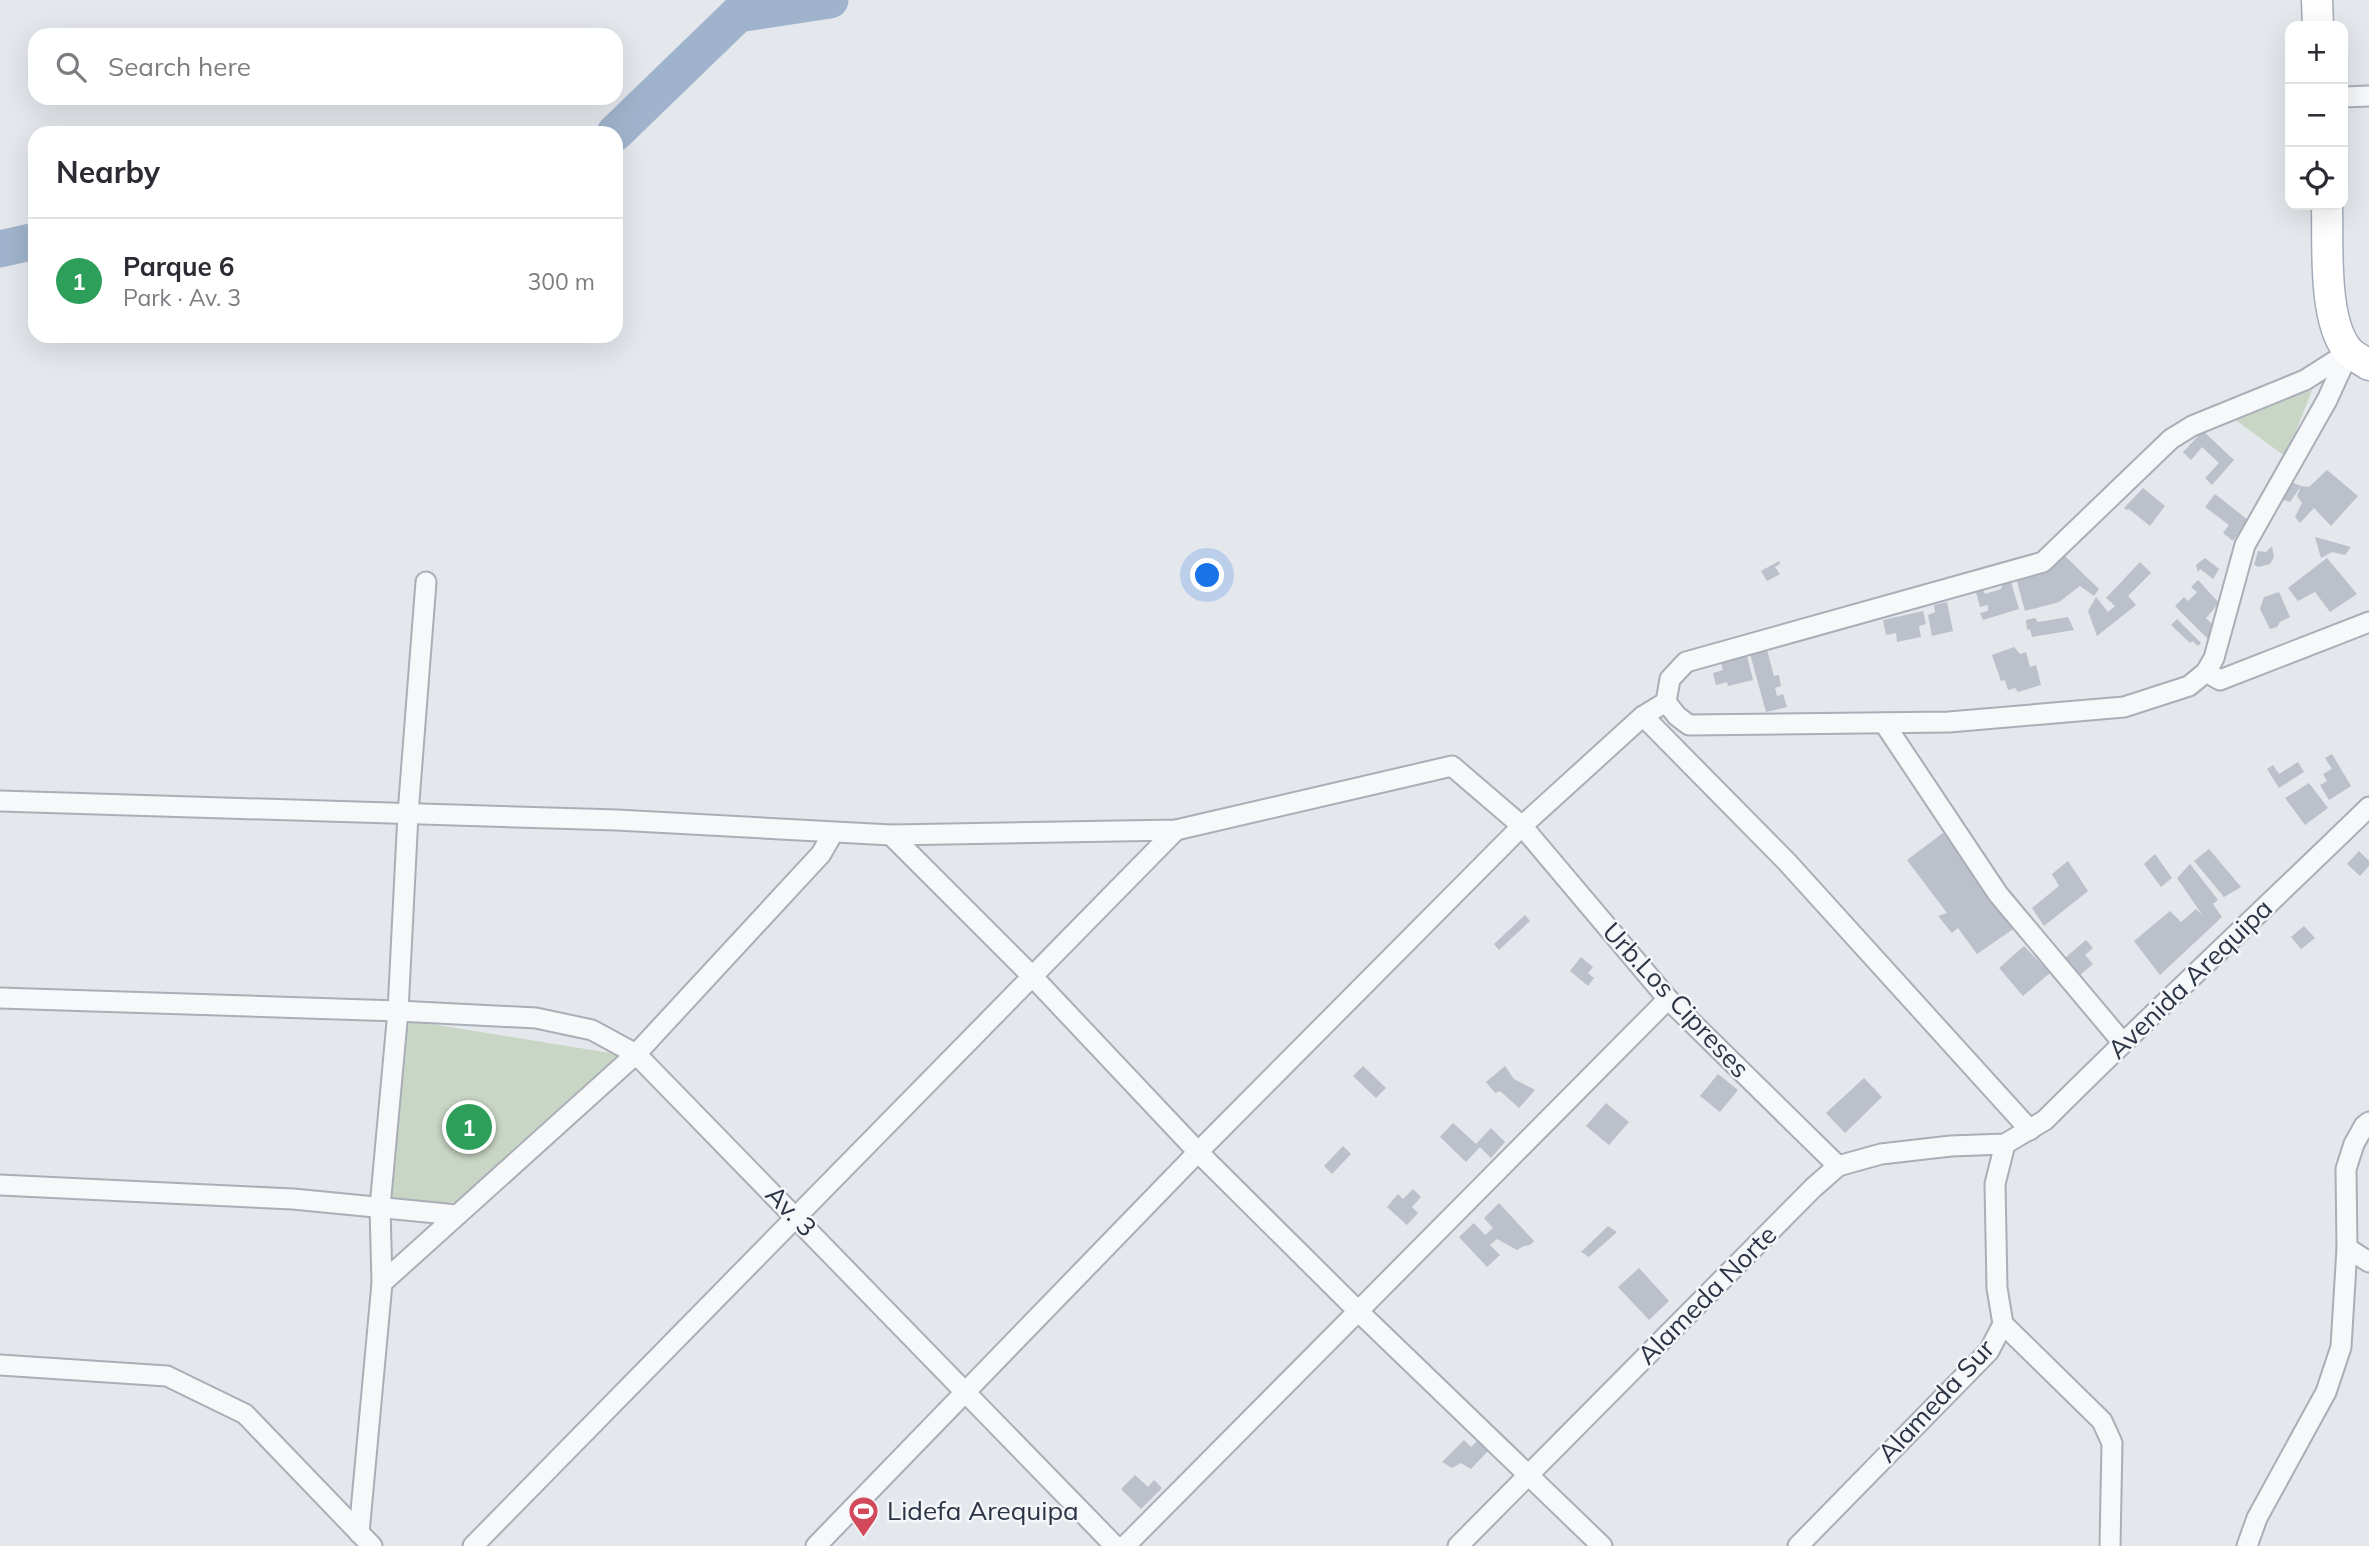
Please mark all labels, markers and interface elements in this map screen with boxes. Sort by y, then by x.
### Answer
map controls [2285,21,2348,210]
button: + [2285,21,2348,84]
search box [28,28,623,105]
icon: search [52,48,90,86]
text: Search here [108,50,251,83]
button: − [2285,84,2348,147]
button: locate [2285,147,2348,210]
text: Nearby [56,153,160,191]
text: Parque 6 [123,250,234,283]
text: 1 [72,267,86,296]
text: 300 m [527,267,595,296]
text: Park · Av. 3 [123,283,241,312]
your location [1190,558,1224,592]
street label: Avenida Arequipa [2100,892,2279,1066]
street label: Urb.Los Cipreses [1596,915,1757,1084]
pin: 1 [446,1101,492,1153]
street label: Av. 3 [759,1178,824,1243]
street label: Alameda Norte [1630,1218,1783,1371]
street label: Alameda Sur [1870,1332,2001,1469]
sports icon: Lidefa Arequipa [847,1494,881,1538]
place label: Lidefa Arequipa [887,1494,1079,1527]

